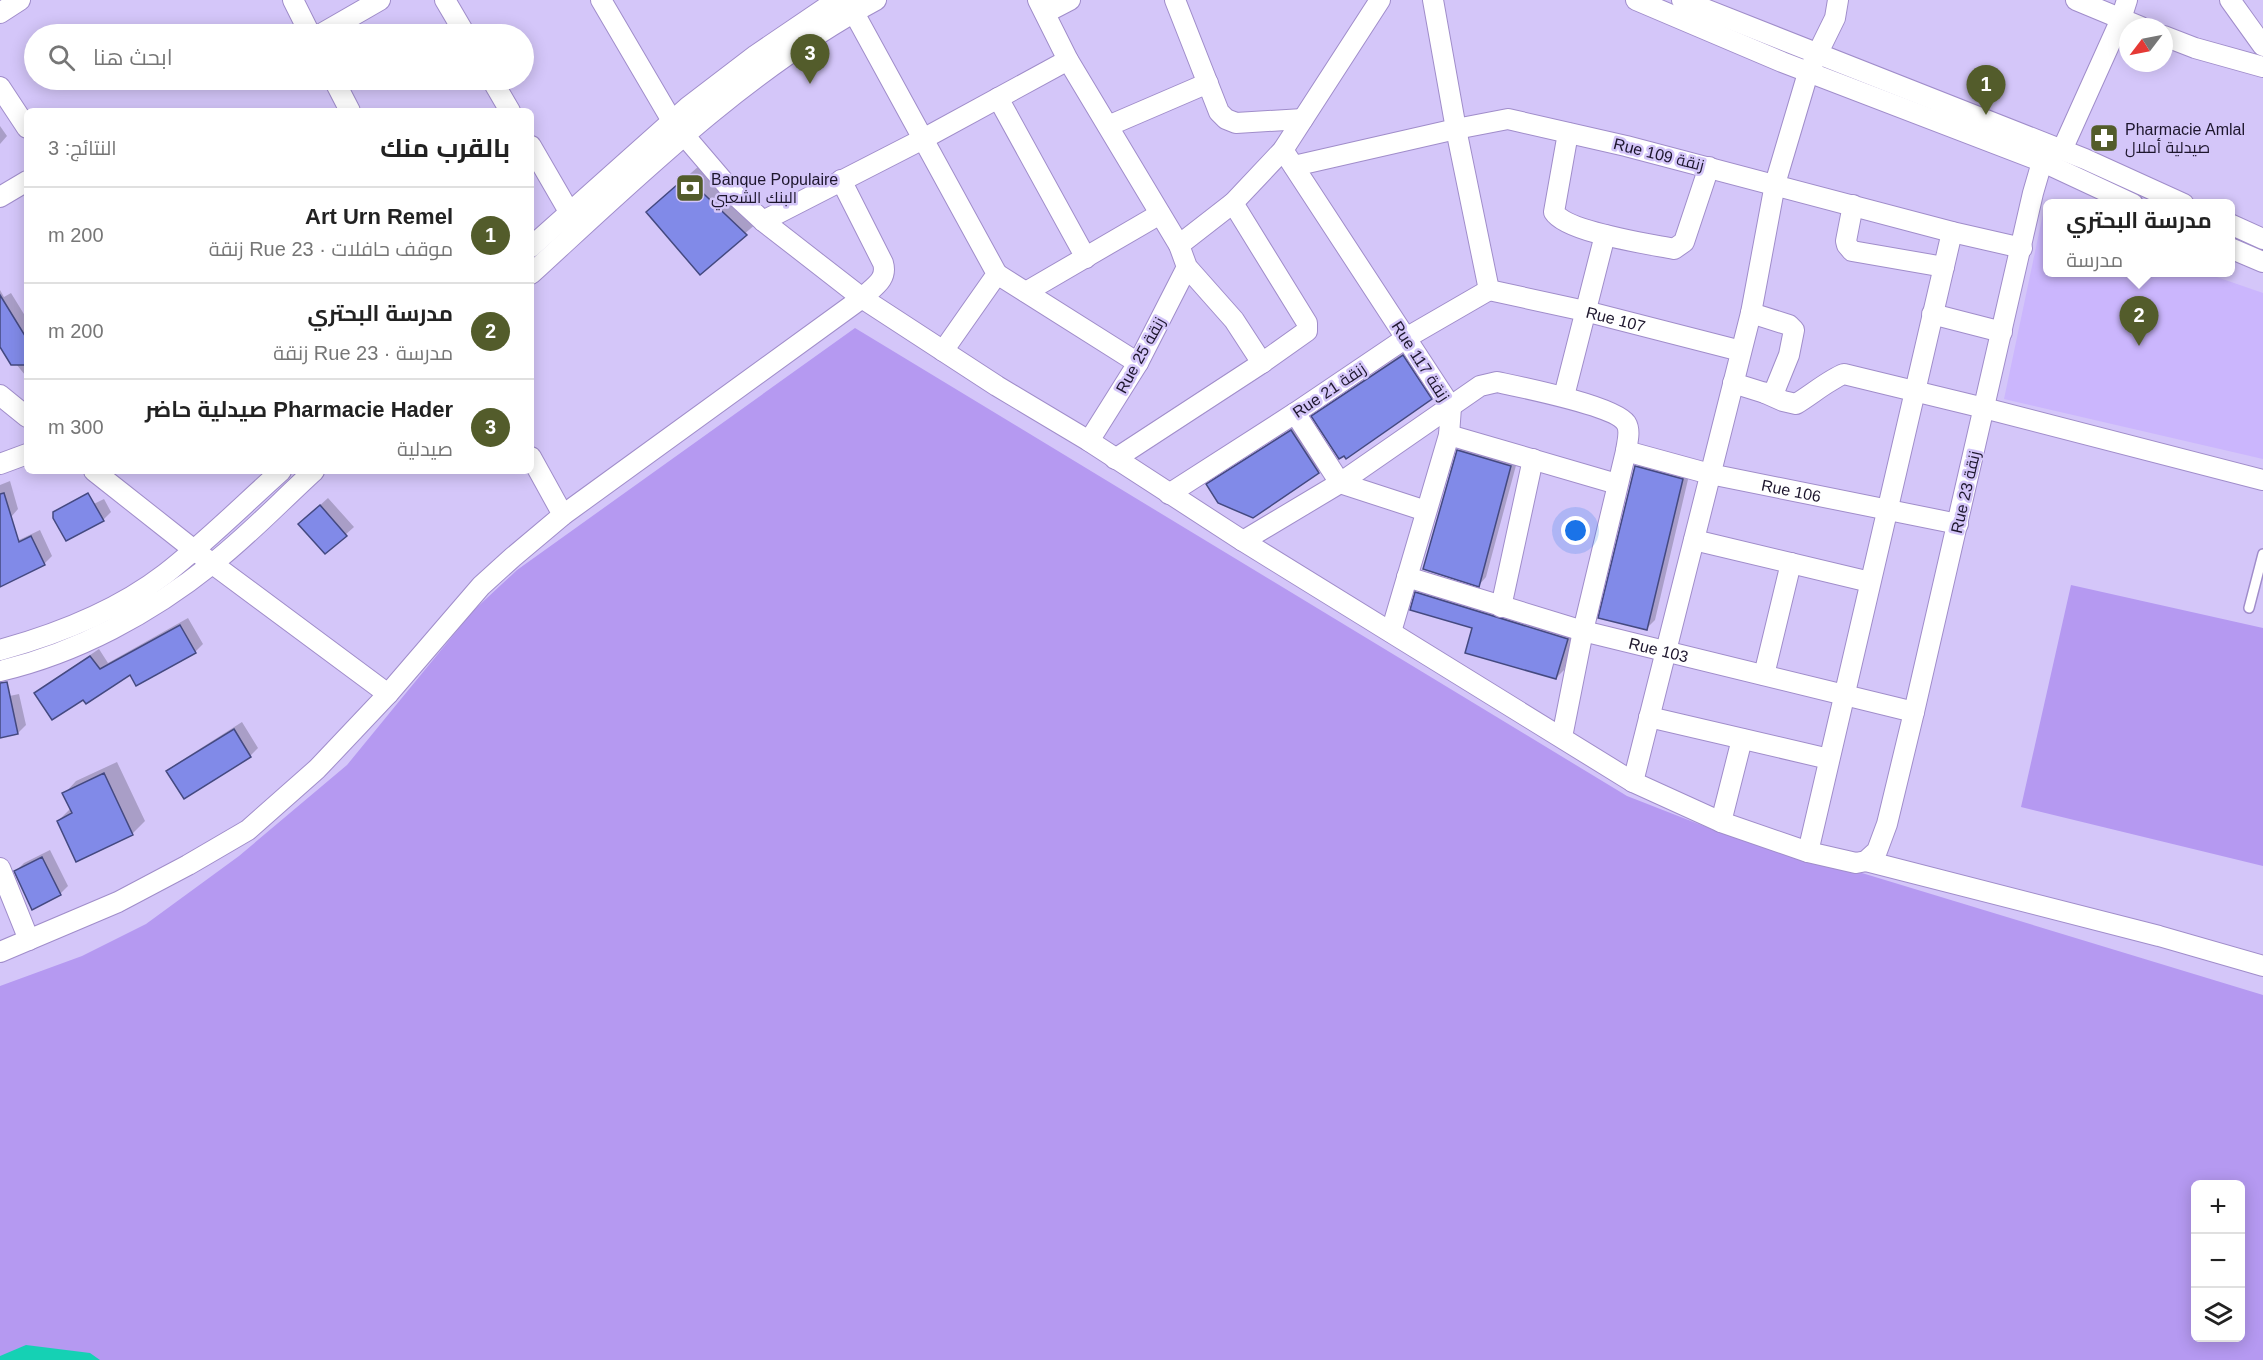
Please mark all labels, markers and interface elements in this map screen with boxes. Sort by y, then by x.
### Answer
north arrow [2119,18,2173,72]
search box [24,24,534,90]
pin: 3 [790,34,830,84]
icon: search [45,41,78,74]
text: ابحث هنا [93,45,173,70]
pin: 1 [1966,66,2006,115]
place label: Pharmacie Amlal صيدلية أملال [2125,121,2245,158]
pharmacy icon: Pharmacie Amlal صيدلية أملال [2088,122,2120,154]
text: بالقرب منك [380,133,510,163]
street label: Rue 109 زنقة [1612,135,1706,175]
text: النتائج: 3 [48,137,117,159]
place label: Banque Populaire البنك الشعبي [711,171,838,211]
bank icon: Banque Populaire البنك الشعبي [674,172,706,204]
popup [2043,199,2235,277]
text: Art Urn Remel [305,204,453,229]
text: مدرسة البحتري [2066,208,2212,233]
text: 200 m [48,224,104,246]
text: 1 [485,224,496,246]
text: موقف حافلات · Rue 23 زنقة [209,238,453,260]
text: مدرسة [2066,249,2123,271]
pin: 2 [2120,296,2158,346]
text: مدرسة البحتري [307,301,453,326]
street label: Rue 107 [1584,304,1647,335]
street label: Rue 25 زنقة [1113,314,1169,397]
street label: Rue 117 زنقة [1388,318,1453,405]
text: 200 m [48,320,104,342]
text: 2 [485,320,496,342]
text: مدرسة · Rue 23 زنقة [273,342,453,364]
street label: Rue 21 زنقة [1290,360,1369,422]
text: Pharmacie Hader صيدلية حاضر [145,397,453,422]
text: 300 m [48,416,104,438]
text: 3 [485,416,496,438]
text: صيدلية [397,438,453,460]
street label: Rue 23 زنقة [1948,449,1984,535]
street label: Rue 106 [1760,477,1823,505]
your location [1561,516,1590,545]
street label: Rue 103 [1627,635,1690,665]
map controls [2191,1180,2245,1342]
button: + [2191,1180,2245,1234]
button: − [2191,1234,2245,1288]
button: layers [2191,1288,2245,1342]

